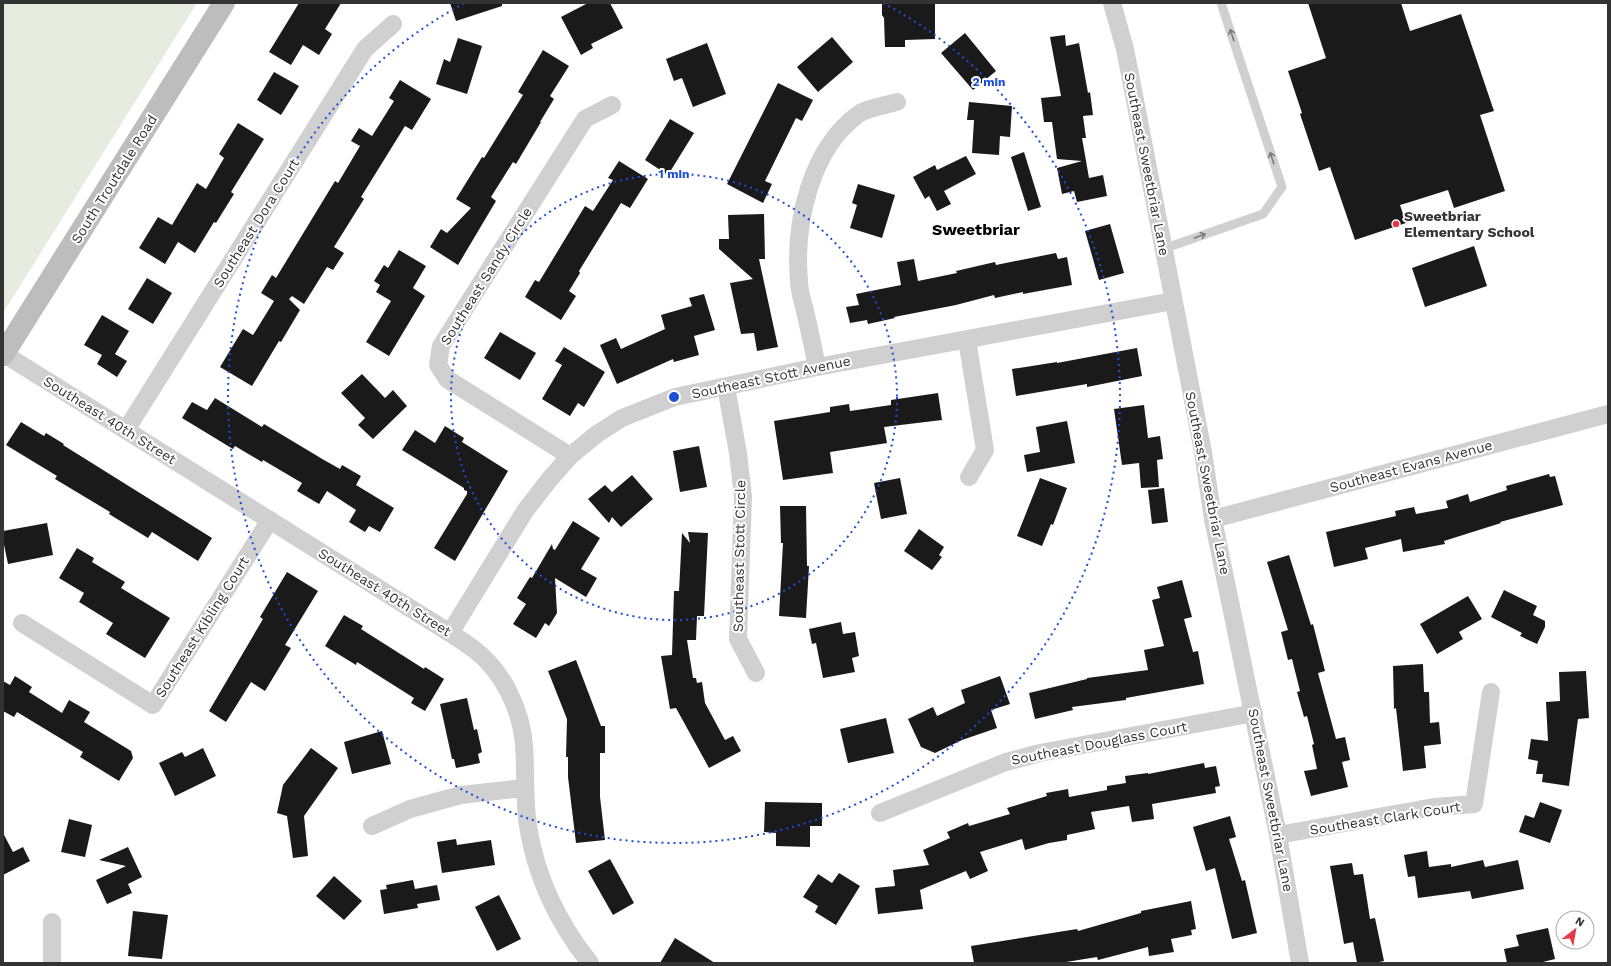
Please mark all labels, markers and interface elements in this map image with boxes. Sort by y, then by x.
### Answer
one-way arrow [1227,29,1235,41]
street label: Southeast Sweetbriar Lane [1121,71,1173,257]
text: 2 min [973,75,1005,89]
street label: South Troutdale Road [68,112,160,246]
one-way arrow [1268,152,1275,165]
street label: Southeast Dora Court [210,156,302,290]
text: 1 min [659,167,689,181]
street label: Southeast Sandy Circle [437,204,535,348]
place label: Sweetbriar Elementary School [1404,208,1535,240]
marker: Sweetbriar Elementary School [1391,219,1401,229]
district label: Sweetbriar [932,220,1020,239]
one-way arrow [1193,232,1206,239]
street label: Southeast Stott Avenue [690,352,852,402]
street label: Southeast 40th Street [41,373,179,467]
centre of rings [667,390,681,404]
street label: Southeast Sweetbriar Lane [1182,390,1234,576]
street label: Southeast Evans Avenue [1328,437,1494,495]
street label: Southeast Stott Circle [730,480,748,632]
street label: Southeast 40th Street [316,545,454,639]
street label: Southeast Kibling Court [152,554,252,700]
street label: Southeast Sweetbriar Lane [1245,707,1297,893]
street label: Southeast Douglass Court [1010,718,1188,768]
street label: Southeast Clark Court [1309,798,1462,838]
north arrow [1555,910,1595,950]
text: N [1573,914,1587,930]

